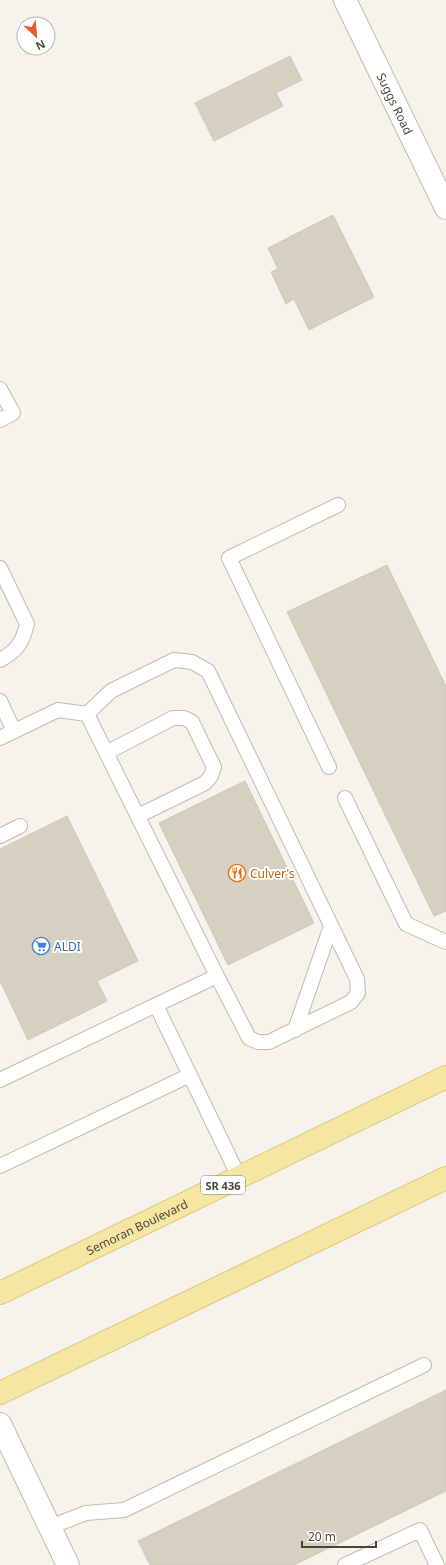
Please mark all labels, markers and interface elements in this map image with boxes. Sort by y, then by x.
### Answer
north arrow [16,16,56,56]
text: N [33,37,48,54]
street label: Suggs Road [373,70,417,137]
restaurant icon: Culver's [227,863,247,883]
place label: Culver's [250,865,295,882]
supermarket icon: ALDI [31,936,51,956]
place label: ALDI [54,938,81,955]
road number: SR 436 [201,1176,245,1194]
street label: Semoran Boulevard [83,1195,190,1259]
scale bar [302,1523,376,1549]
text: 20 m [308,1528,336,1545]

